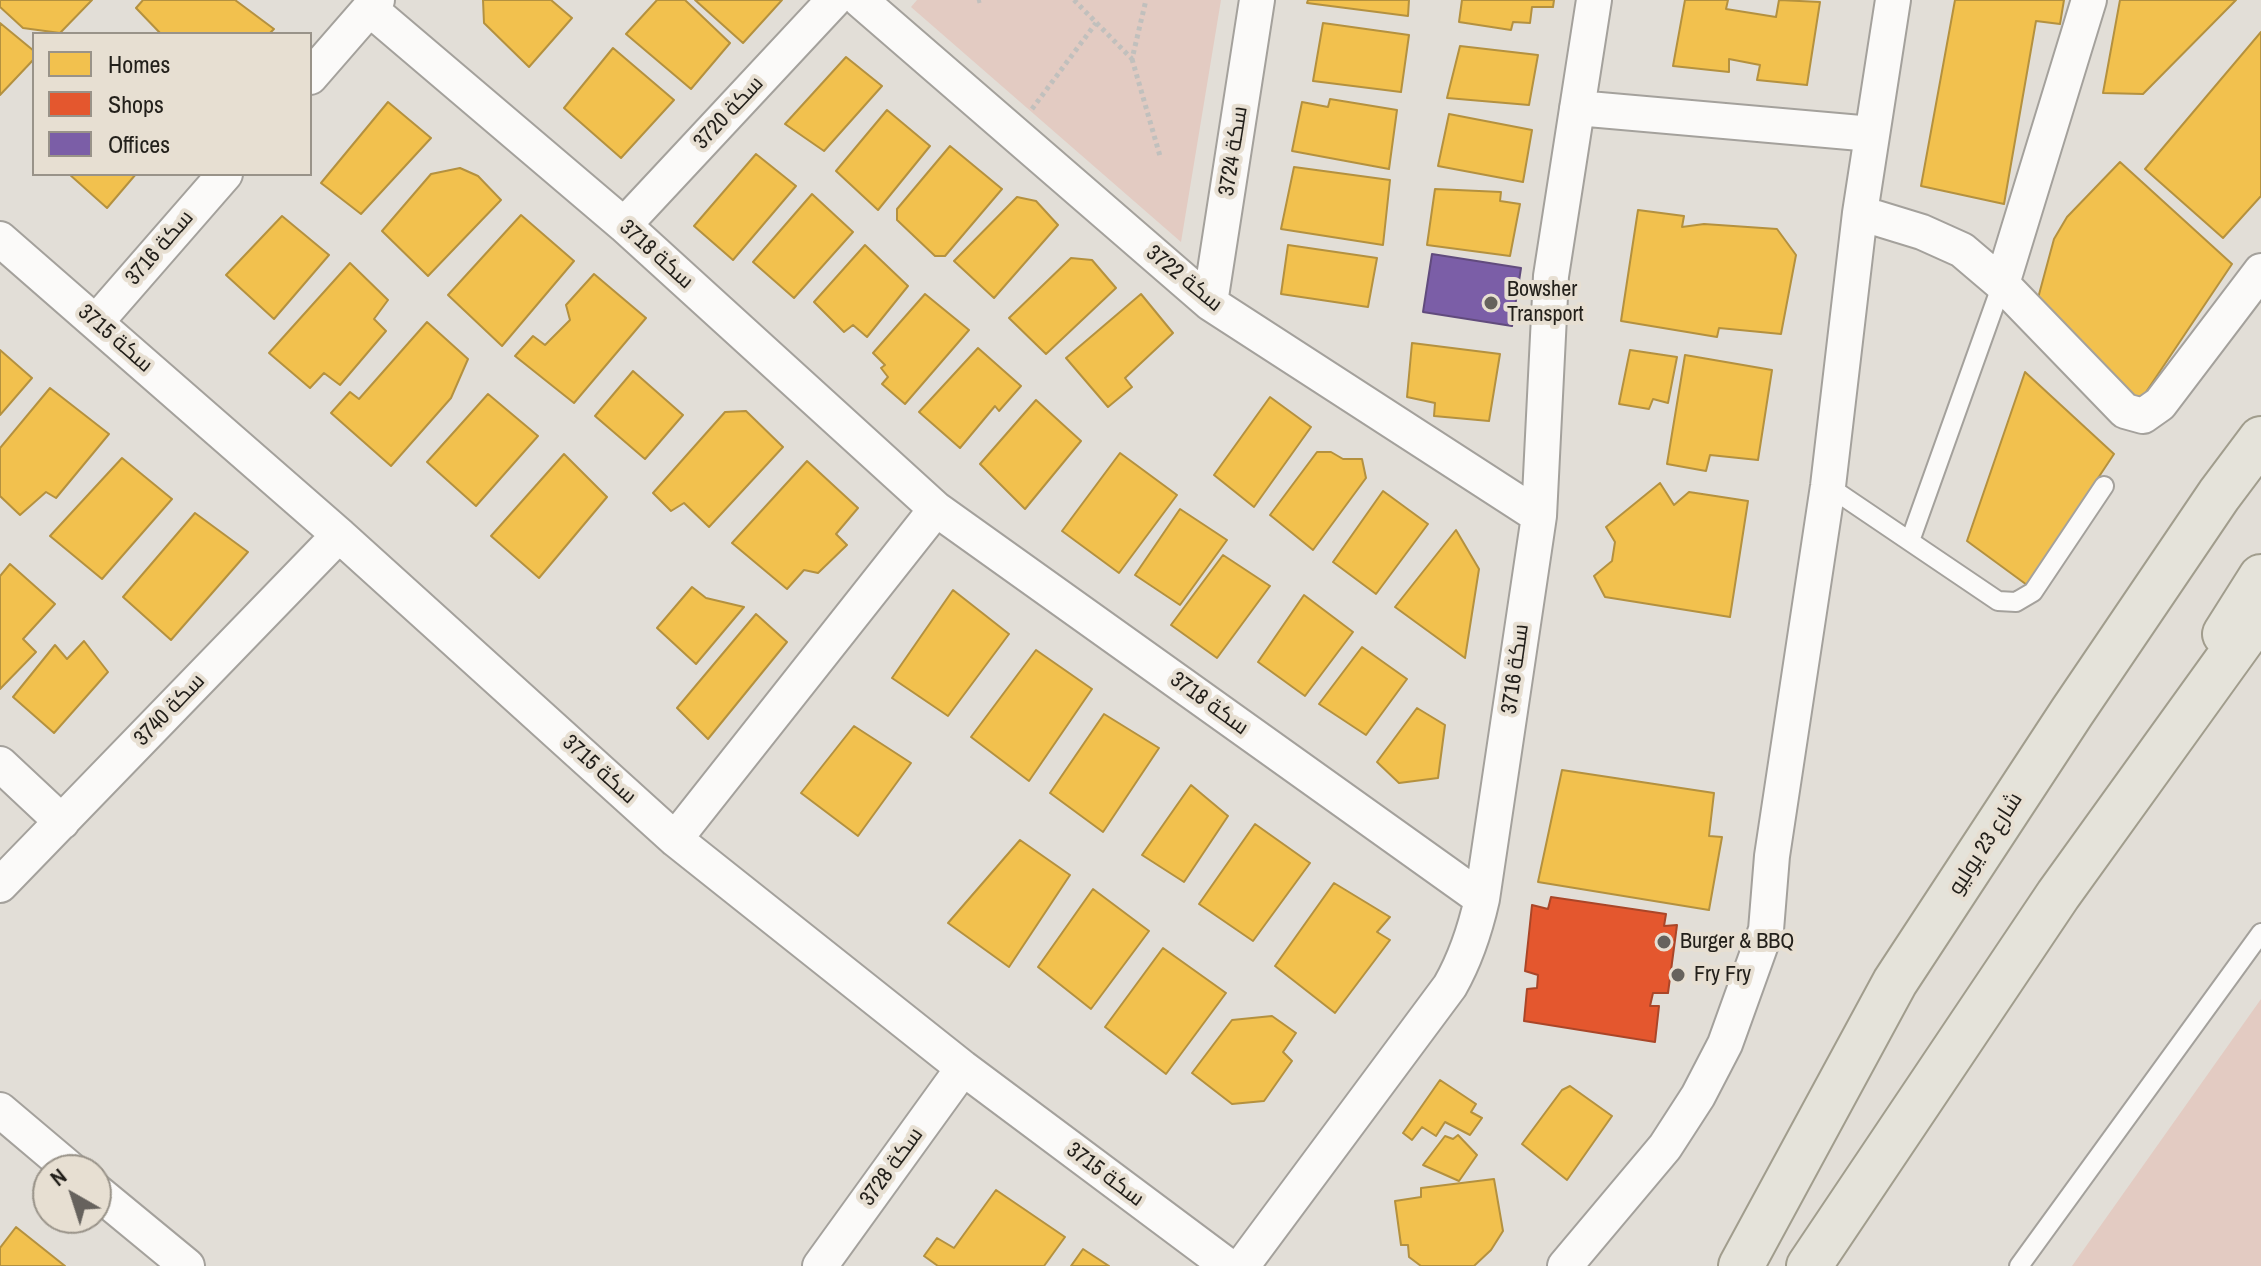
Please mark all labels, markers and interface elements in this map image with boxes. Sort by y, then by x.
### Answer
legend [32,32,312,176]
text: Homes [108,48,170,80]
street label: سكة 3720 [688,71,770,155]
text: Shops [108,88,164,120]
street label: سكة 3724 [1214,104,1254,198]
text: Offices [108,128,170,160]
street label: سكة 3716 [120,205,200,291]
street label: سكة 3718 [614,215,698,295]
street label: سكة 3722 [1141,240,1227,318]
place label: Bowsher Transport [1507,277,1584,328]
marker: Bowsher Transport [1482,294,1500,312]
street label: سكة 3715 [72,299,158,379]
street label: سكة 3716 [1497,622,1535,716]
street label: سكة 3718 [1165,667,1253,741]
street label: سكة 3740 [129,668,211,752]
street label: سكة 3715 [557,730,641,810]
street label: شارع 23 يوليو [1943,788,2029,900]
place label: Burger & BBQ [1680,929,1794,955]
marker: Burger & BBQ [1655,933,1673,951]
place label: Fry Fry [1694,962,1751,988]
marker: Fry Fry [1669,966,1687,984]
street label: سكة 3728 [855,1123,929,1211]
street label: سكة 3715 [1061,1137,1149,1213]
north arrow [32,1154,112,1234]
text: N [44,1161,73,1193]

